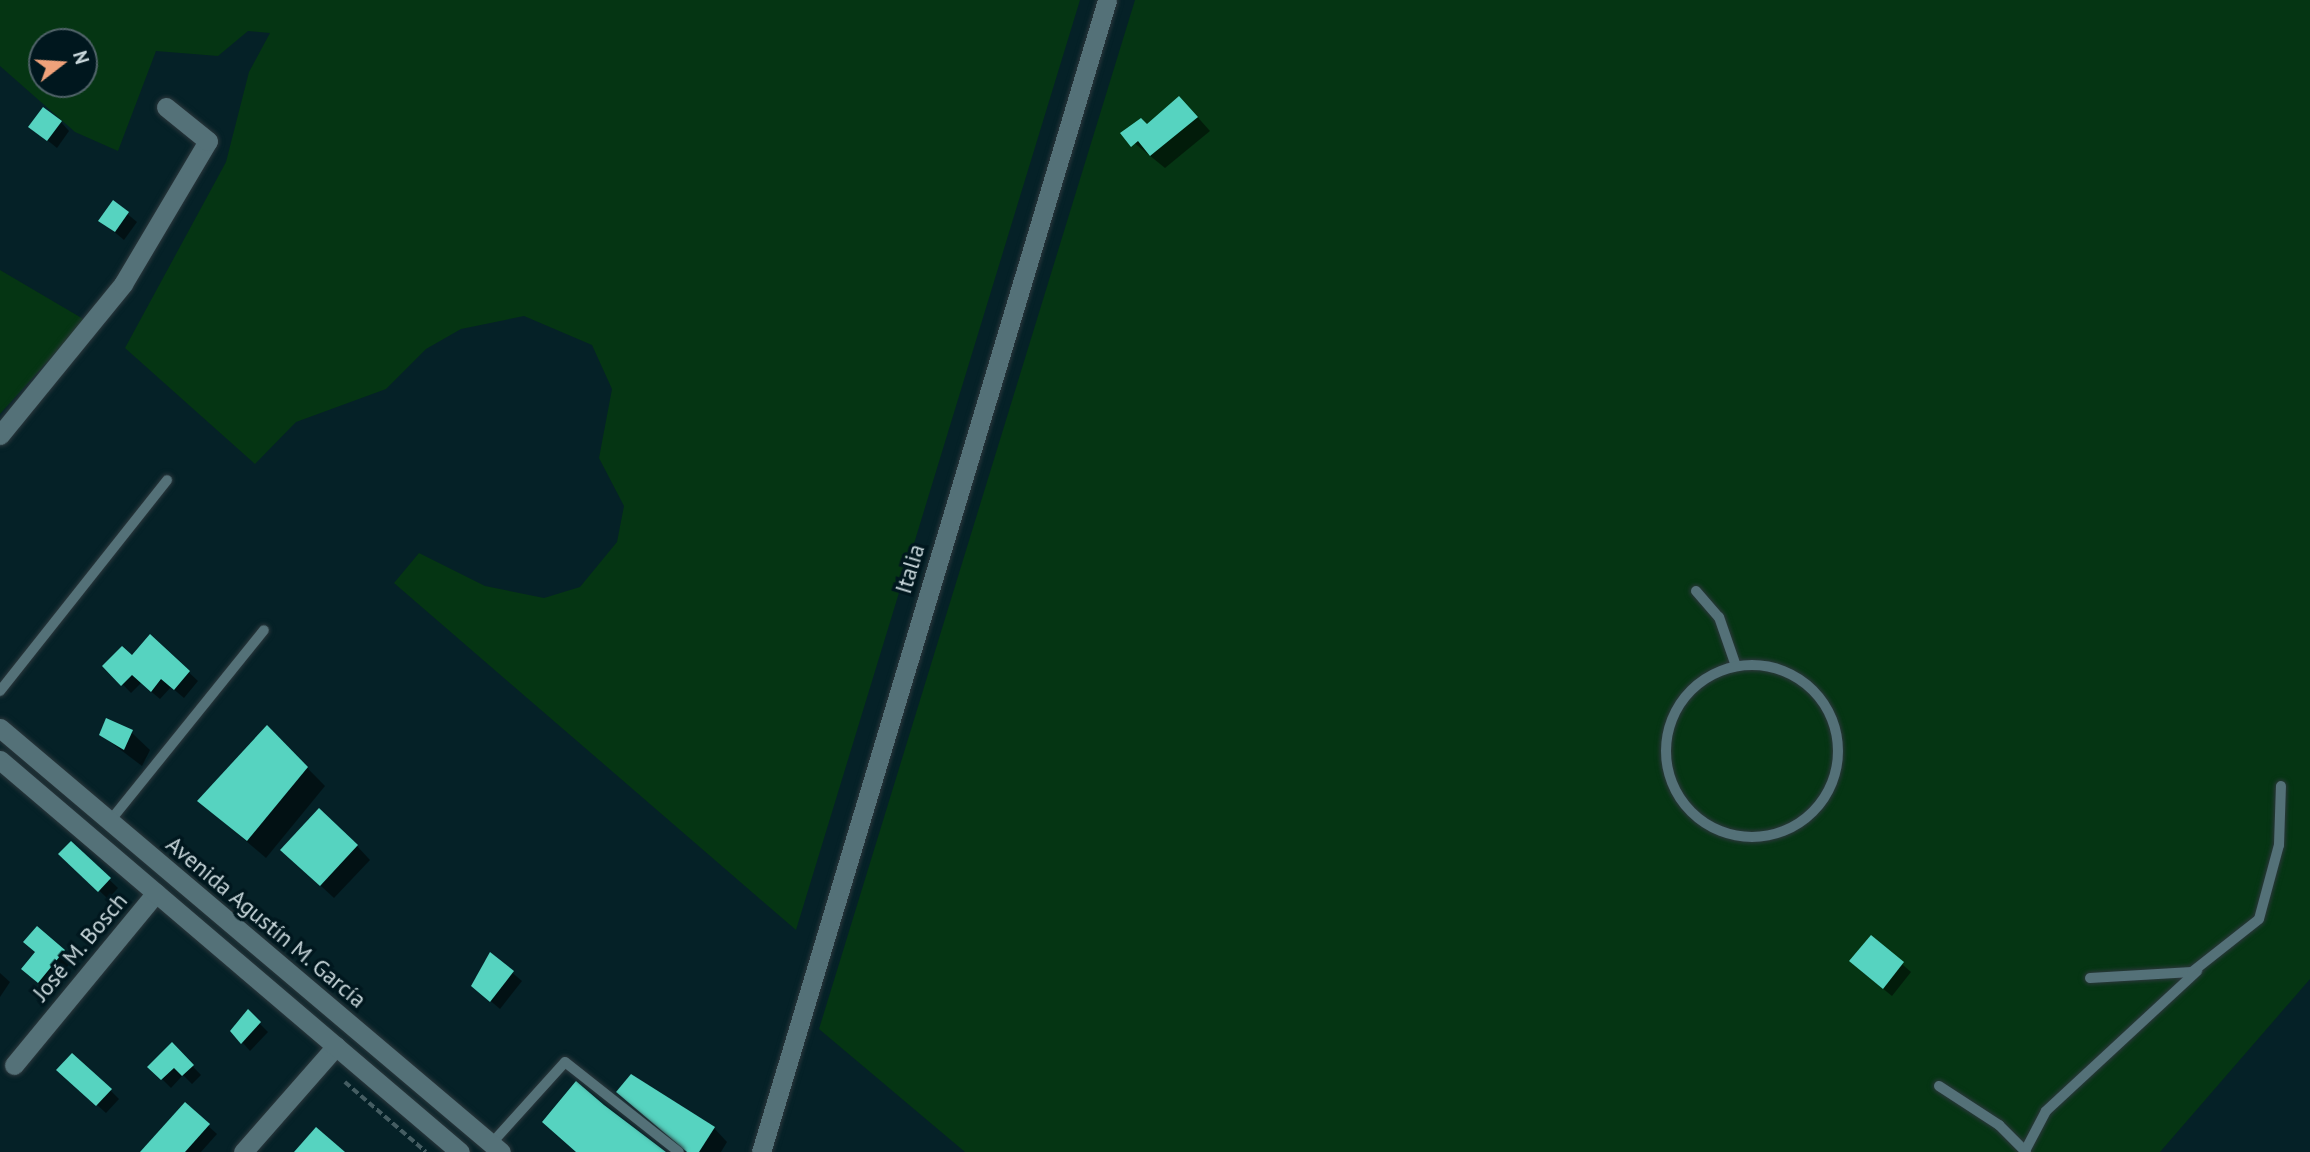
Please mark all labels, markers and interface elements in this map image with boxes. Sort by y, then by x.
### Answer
north arrow [28,28,98,98]
text: N [68,48,94,67]
street label: Italia [889,541,931,597]
street label: Avenida Agustín M. García [160,830,372,1014]
street label: José M. Bosch [26,887,134,1007]

